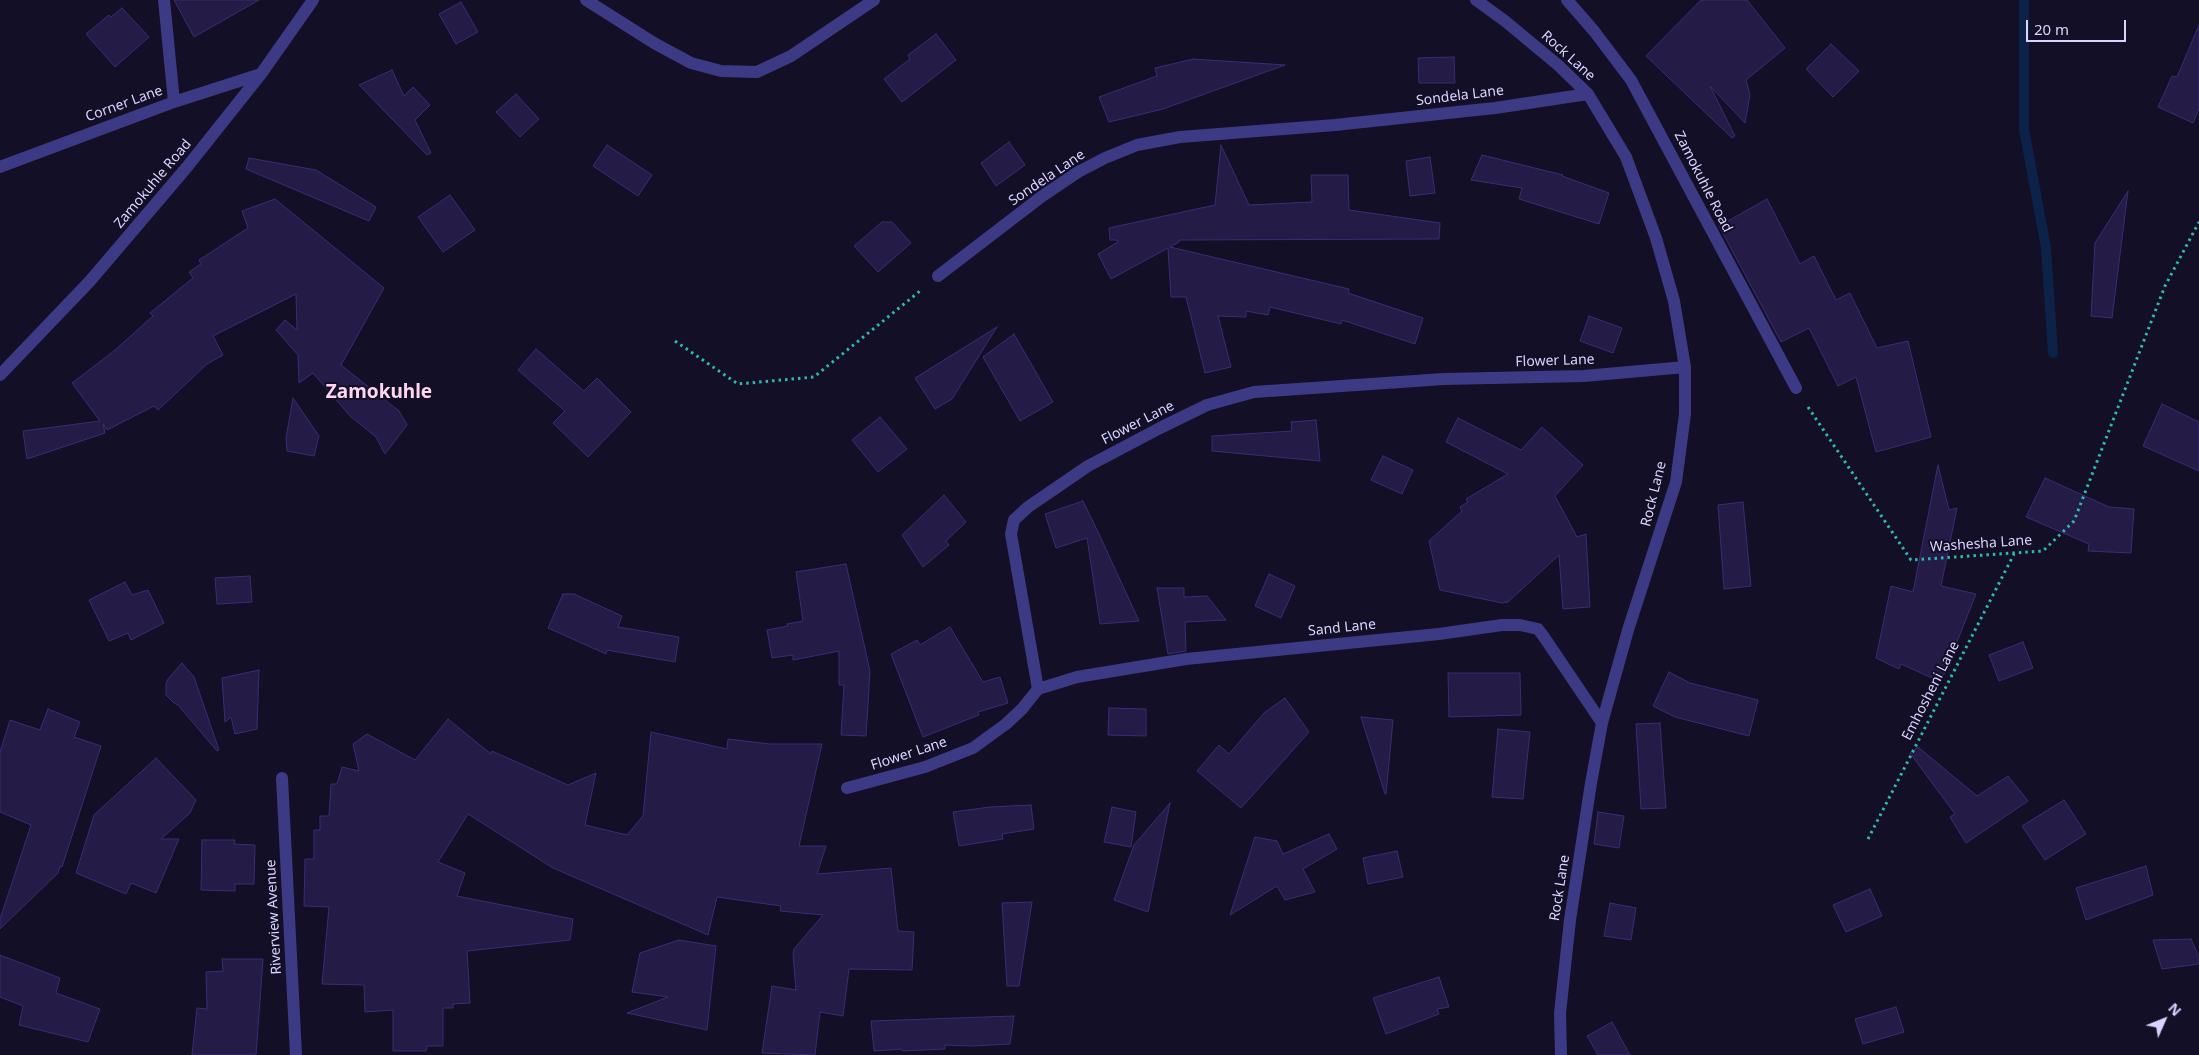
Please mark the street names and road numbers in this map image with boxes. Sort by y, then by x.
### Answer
street label: Rock Lane [1538,27,1598,85]
street label: Corner Lane [83,82,165,126]
street label: Sondela Lane [1415,82,1505,110]
street label: Zamokuhle Road [1670,129,1736,235]
street label: Zamokuhle Road [111,136,195,232]
street label: Sondela Lane [1006,146,1088,210]
street label: Flower Lane [1515,351,1595,371]
street label: Flower Lane [1099,398,1177,448]
street label: Rock Lane [1638,460,1670,528]
street label: Washesha Lane [1929,532,2033,556]
street label: Sand Lane [1307,616,1377,640]
street label: Emhosheni Lane [1899,639,1963,743]
street label: Flower Lane [869,734,949,774]
street label: Rock Lane [1546,854,1574,922]
street label: Riverview Avenue [263,859,285,975]

